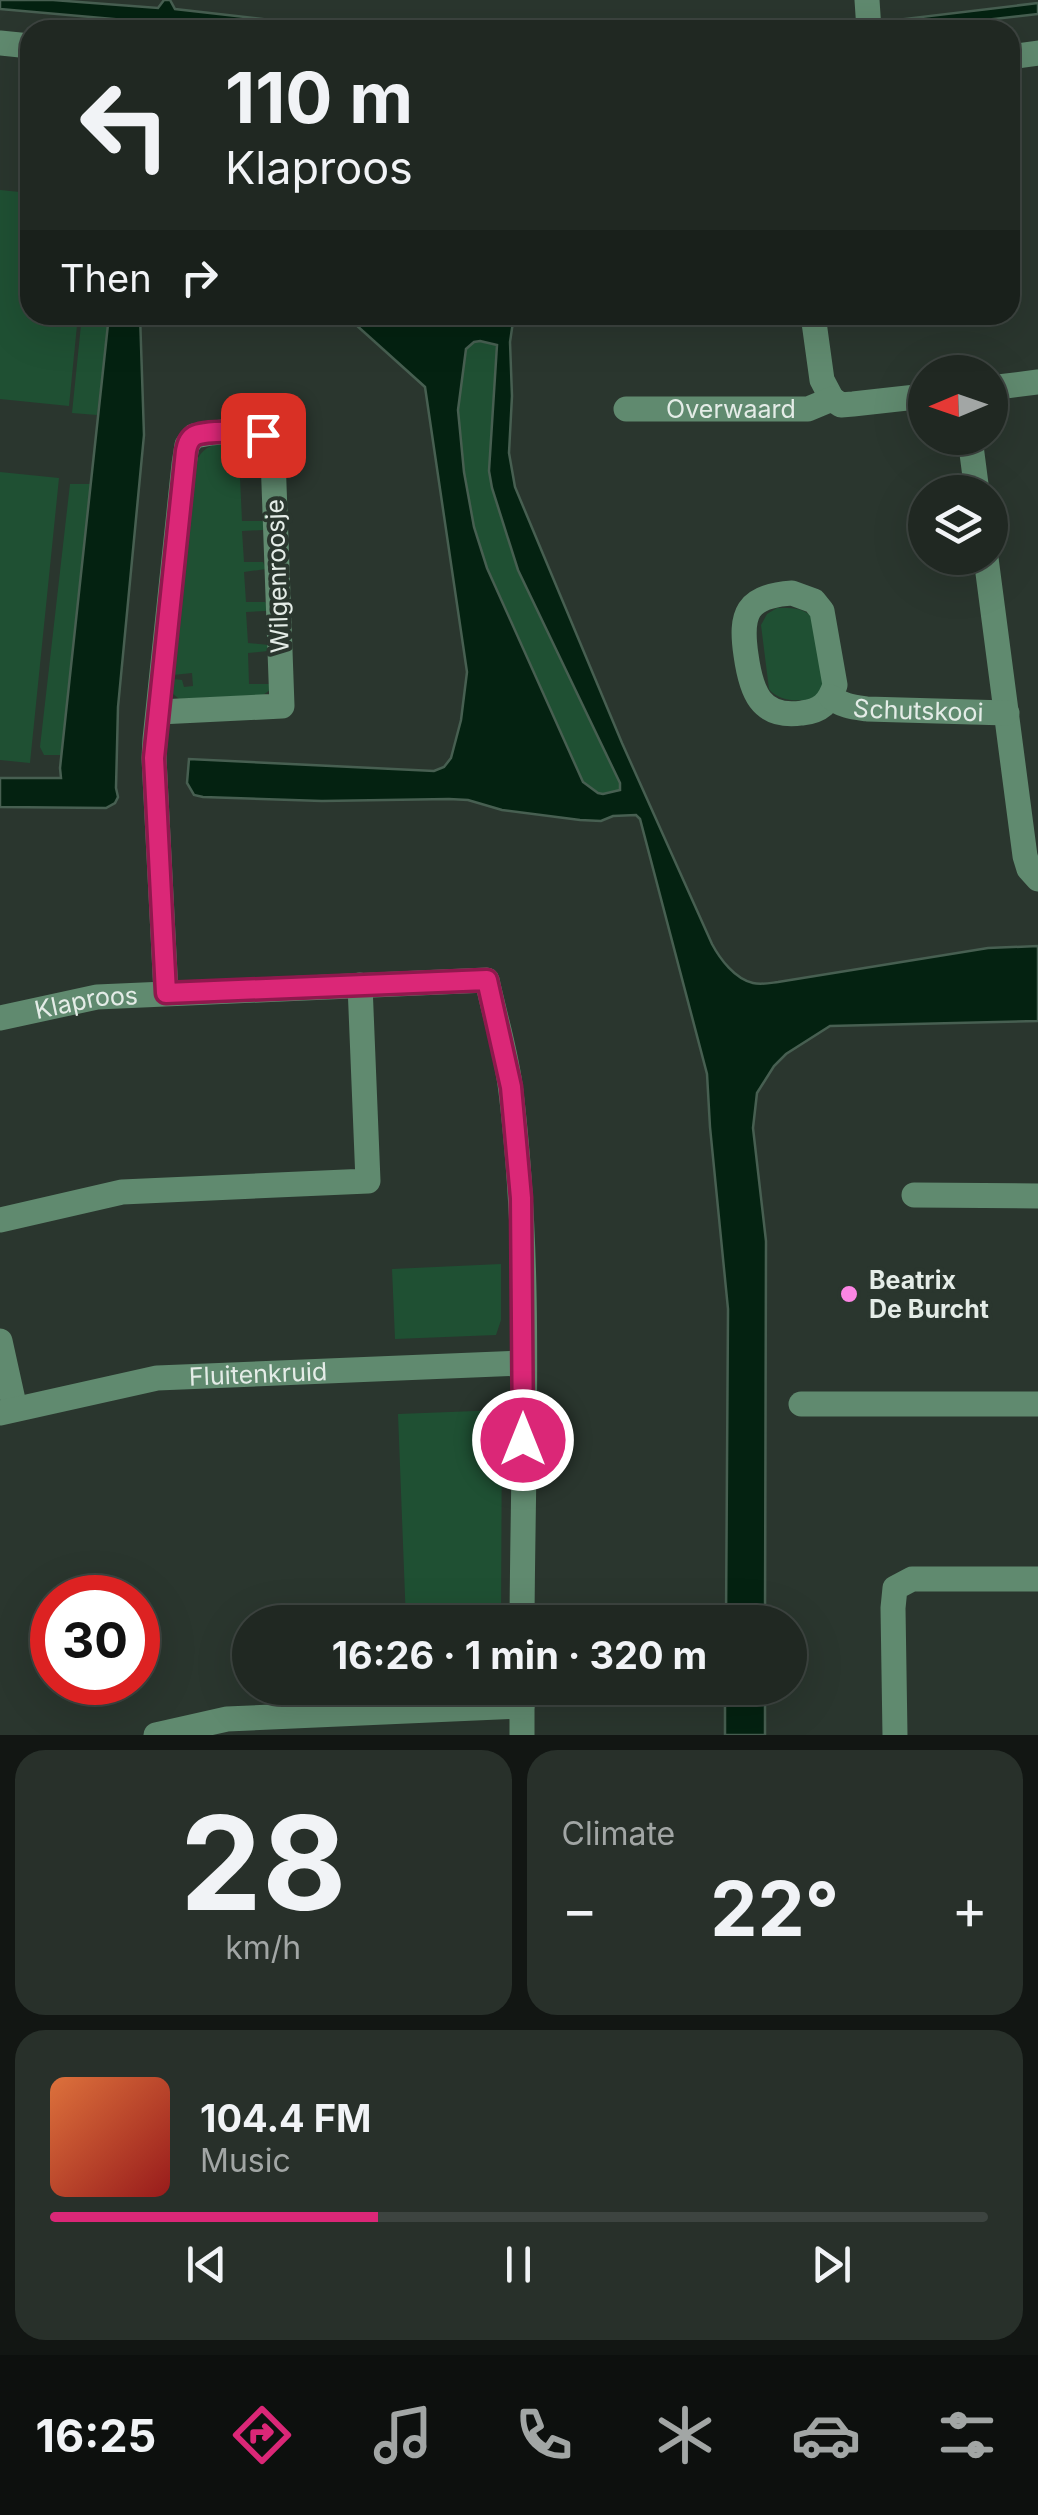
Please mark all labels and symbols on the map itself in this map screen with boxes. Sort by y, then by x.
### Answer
north arrow [908,355,1008,455]
pin [221,393,306,478]
street label: Overwaard [666,394,796,424]
street label: Wilgenroosje [259,498,295,654]
street label: Schutskooi [851,692,984,727]
street label: Klaproos [32,980,139,1025]
place label: Beatrix De Burcht [869,1265,989,1324]
marker: Beatrix De Burcht [838,1283,860,1305]
street label: Fluitenkruid [188,1356,328,1392]
position arrow [471,1388,575,1492]
speed limit sign: 30 [30,1575,160,1705]

